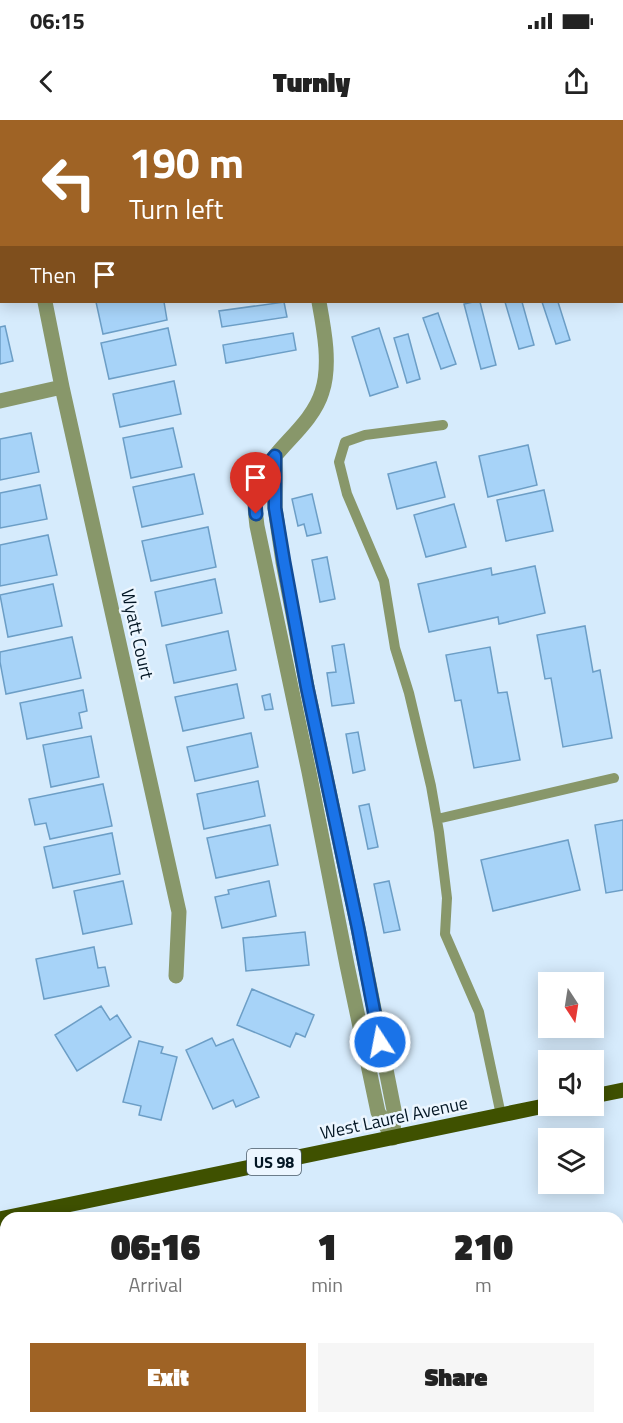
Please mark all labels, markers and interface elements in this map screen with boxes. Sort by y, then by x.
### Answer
text: 06:15 [30,4,85,38]
text: Turnly [273,61,350,102]
icon: back [30,65,63,98]
icon: share [560,65,593,98]
text: 190 m [129,130,244,194]
icon: left [30,144,108,222]
text: Turn left [129,188,223,229]
text: Then [30,258,76,292]
icon: arrive [88,258,121,291]
pin [230,452,281,514]
icon: arrive [239,461,272,494]
street label: Wyatt Court [114,586,161,682]
north arrow [538,972,604,1038]
map controls [538,972,604,1194]
position arrow [348,1010,412,1074]
button: sound [538,1050,604,1116]
street label: West Laurel Avenue [318,1089,470,1146]
button: layers [538,1128,604,1194]
road number: US 98 [247,1149,301,1175]
text: 06:16 [111,1219,200,1274]
text: 1 [317,1219,337,1274]
text: 210 [454,1219,513,1274]
text: Arrival [128,1269,183,1300]
text: min [311,1269,343,1300]
text: m [475,1269,492,1300]
button: Exit [30,1343,306,1412]
button: Share [318,1343,594,1412]

